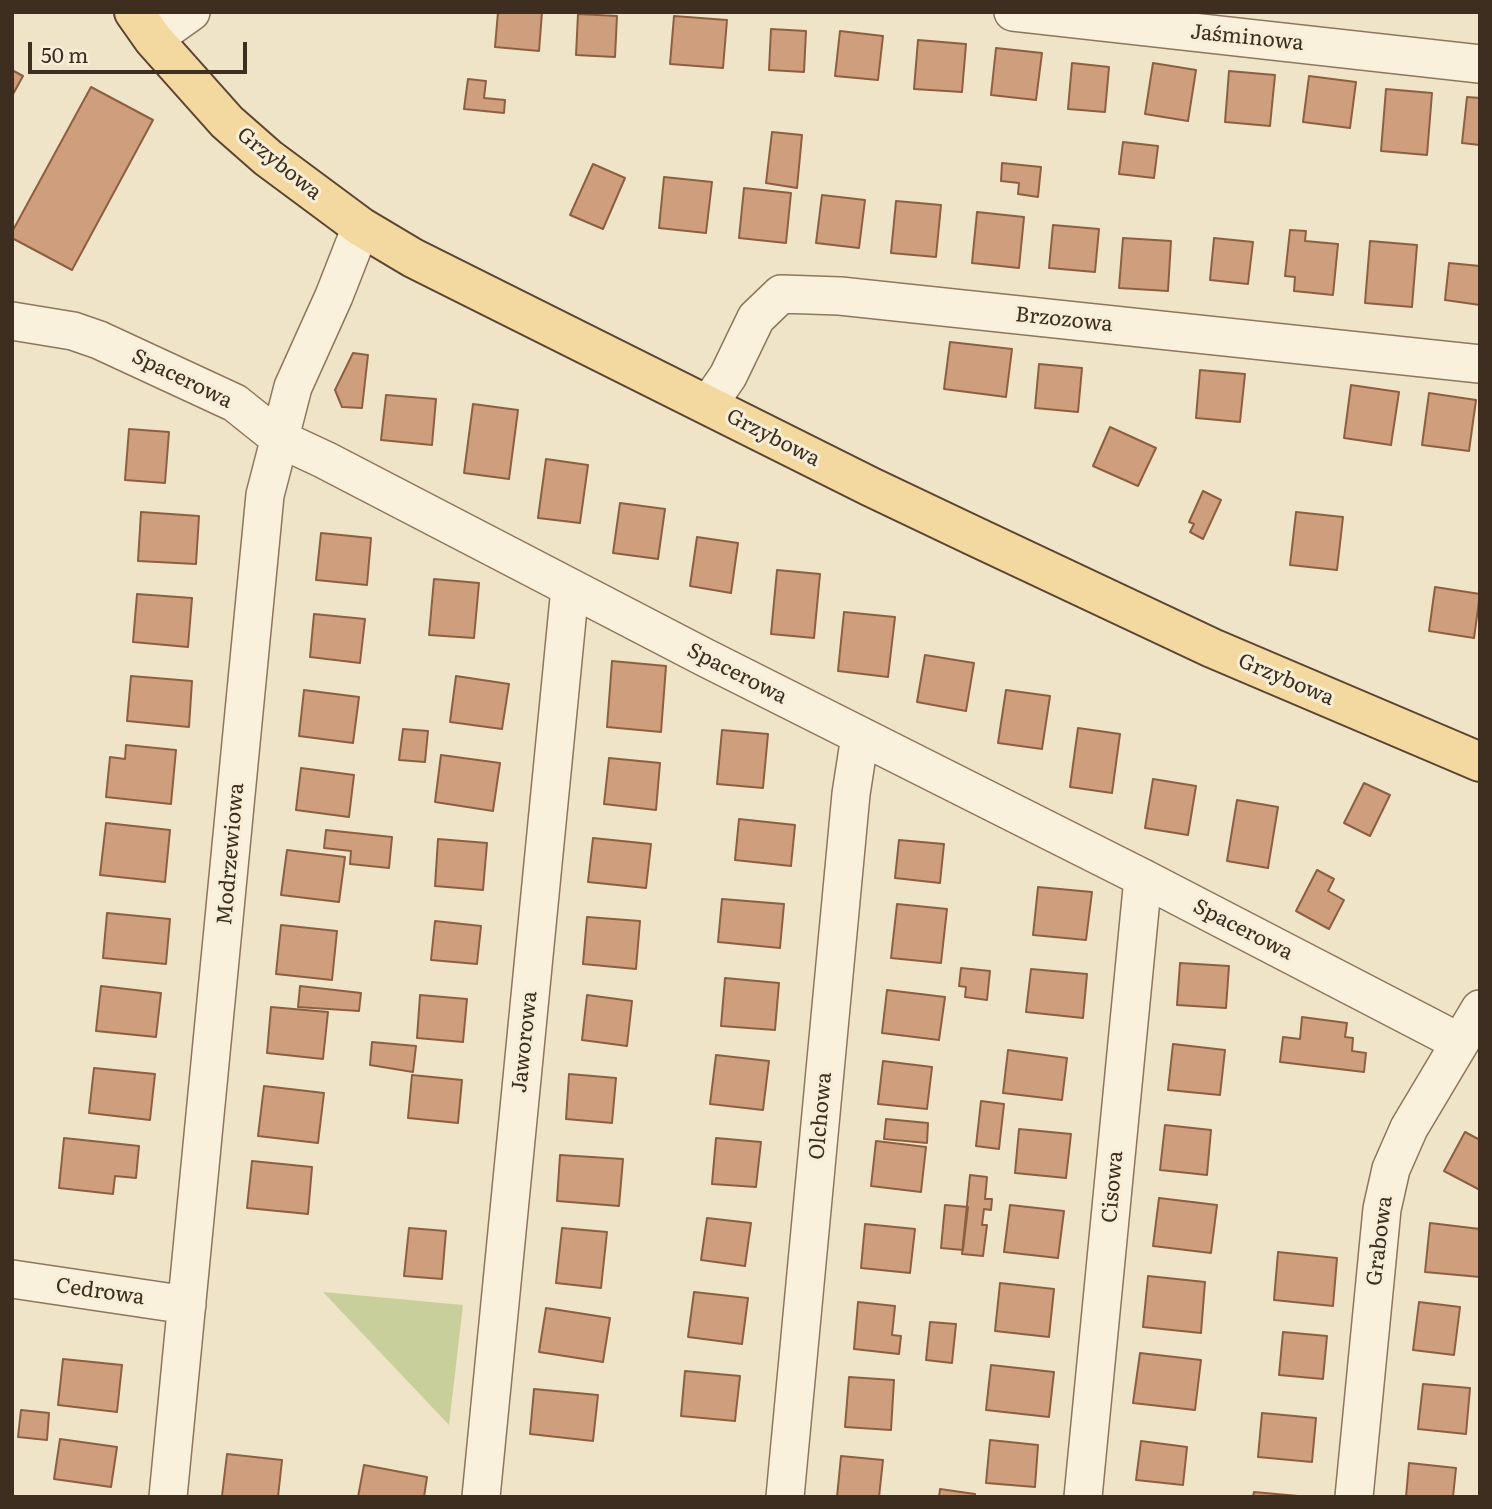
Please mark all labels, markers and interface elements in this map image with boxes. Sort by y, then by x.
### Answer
street label: Jaśminowa [1189,20,1305,56]
scale bar [32,28,250,72]
text: 50 m [41,38,88,69]
street label: Grzybowa [232,122,326,206]
street label: Brzozowa [1014,302,1114,338]
street label: Spacerowa [128,344,236,414]
street label: Grzybowa [722,404,824,472]
street label: Spacerowa [683,638,791,710]
street label: Grzybowa [1234,649,1338,711]
street label: Modrzewiowa [212,782,250,926]
street label: Spacerowa [1189,894,1297,966]
street label: Jaworowa [507,990,543,1094]
street label: Olchowa [805,1071,837,1161]
street label: Cisowa [1097,1150,1129,1224]
street label: Grabowa [1362,1195,1398,1287]
street label: Cedrowa [54,1273,146,1311]

